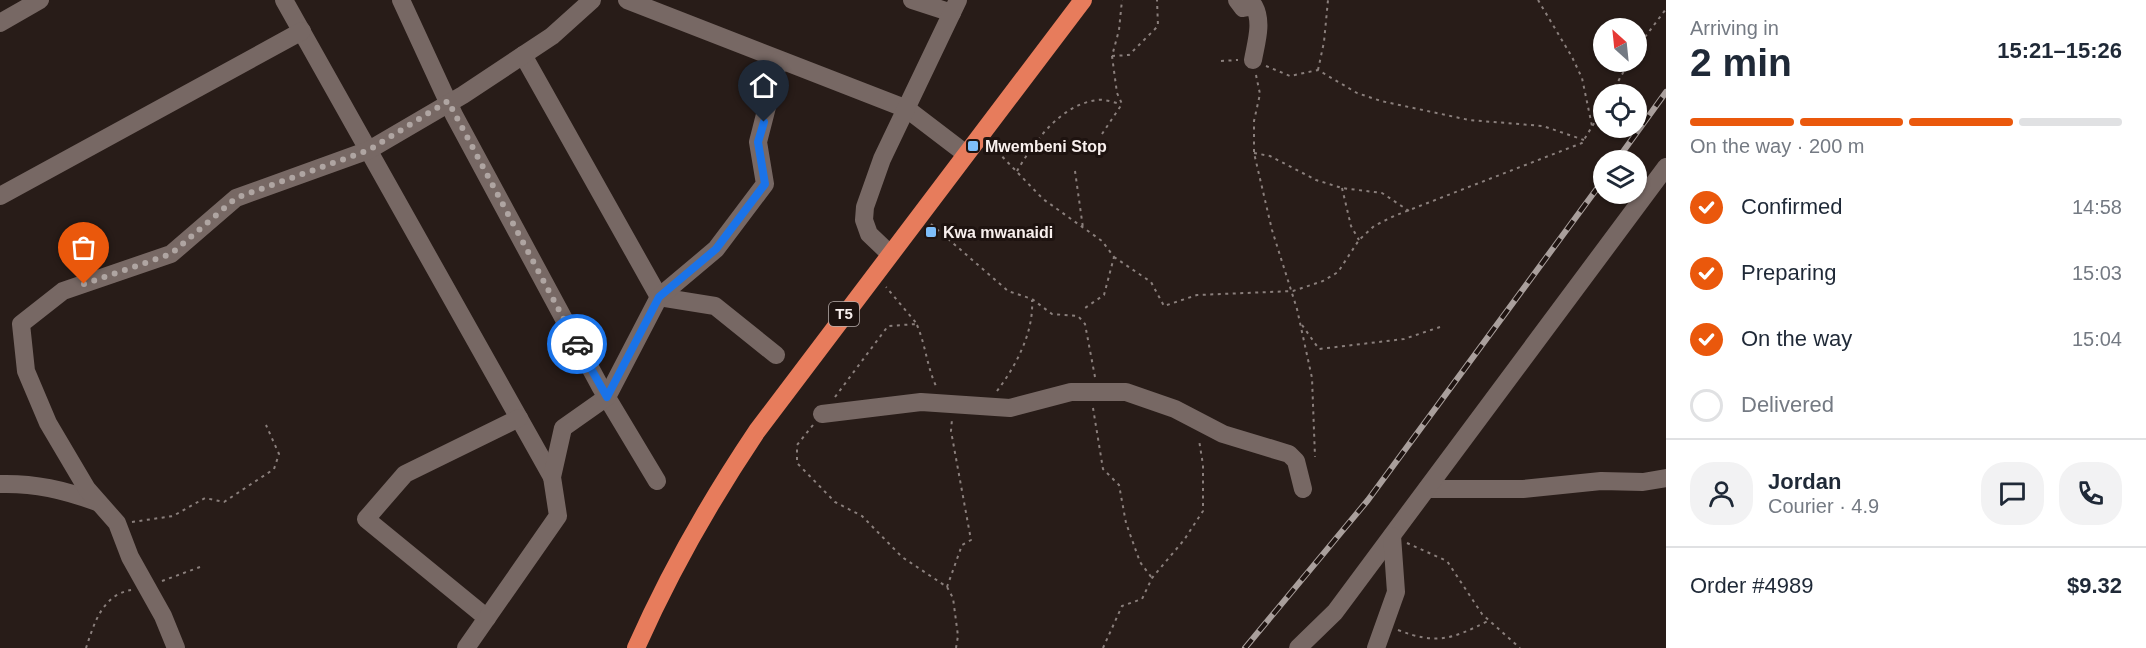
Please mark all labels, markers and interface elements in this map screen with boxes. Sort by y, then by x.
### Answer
text: Arriving in [1690,17,1779,39]
north arrow [1593,18,1647,72]
map controls [1593,18,1647,204]
text: 15:21–15:26 [1997,38,2122,63]
text: 2 min [1690,41,1792,84]
pin [738,60,789,122]
icon: home [747,69,780,102]
button: locate [1593,84,1647,138]
text: On the way · 200 m [1690,135,1865,157]
place label: Mwembeni Stop [985,138,1107,155]
marker: Mwembeni Stop [966,139,980,153]
button: layers [1593,150,1647,204]
icon: check [1690,191,1723,224]
text: Confirmed [1741,194,1842,219]
text: 14:58 [2072,196,2122,218]
pin [58,222,109,284]
place label: Kwa mwanaidi [943,224,1053,241]
marker: Kwa mwanaidi [924,225,938,239]
icon: bag [67,231,100,264]
icon: check [1690,257,1723,290]
text: Preparing [1741,260,1836,285]
text: 15:03 [2072,262,2122,284]
road number: T5 [829,302,859,326]
courier [547,314,607,374]
icon: check [1690,323,1723,356]
text: On the way [1741,326,1852,351]
icon: car [561,328,594,361]
text: 15:04 [2072,328,2122,350]
text: Delivered [1741,392,1834,417]
button: person [1690,462,1753,525]
button: chat [1981,462,2044,525]
button: phone [2059,462,2122,525]
text: Jordan [1768,469,1841,494]
text: Courier · 4.9 [1768,495,1879,517]
text: Order #4989 [1690,573,1814,598]
text: $9.32 [2067,573,2122,598]

